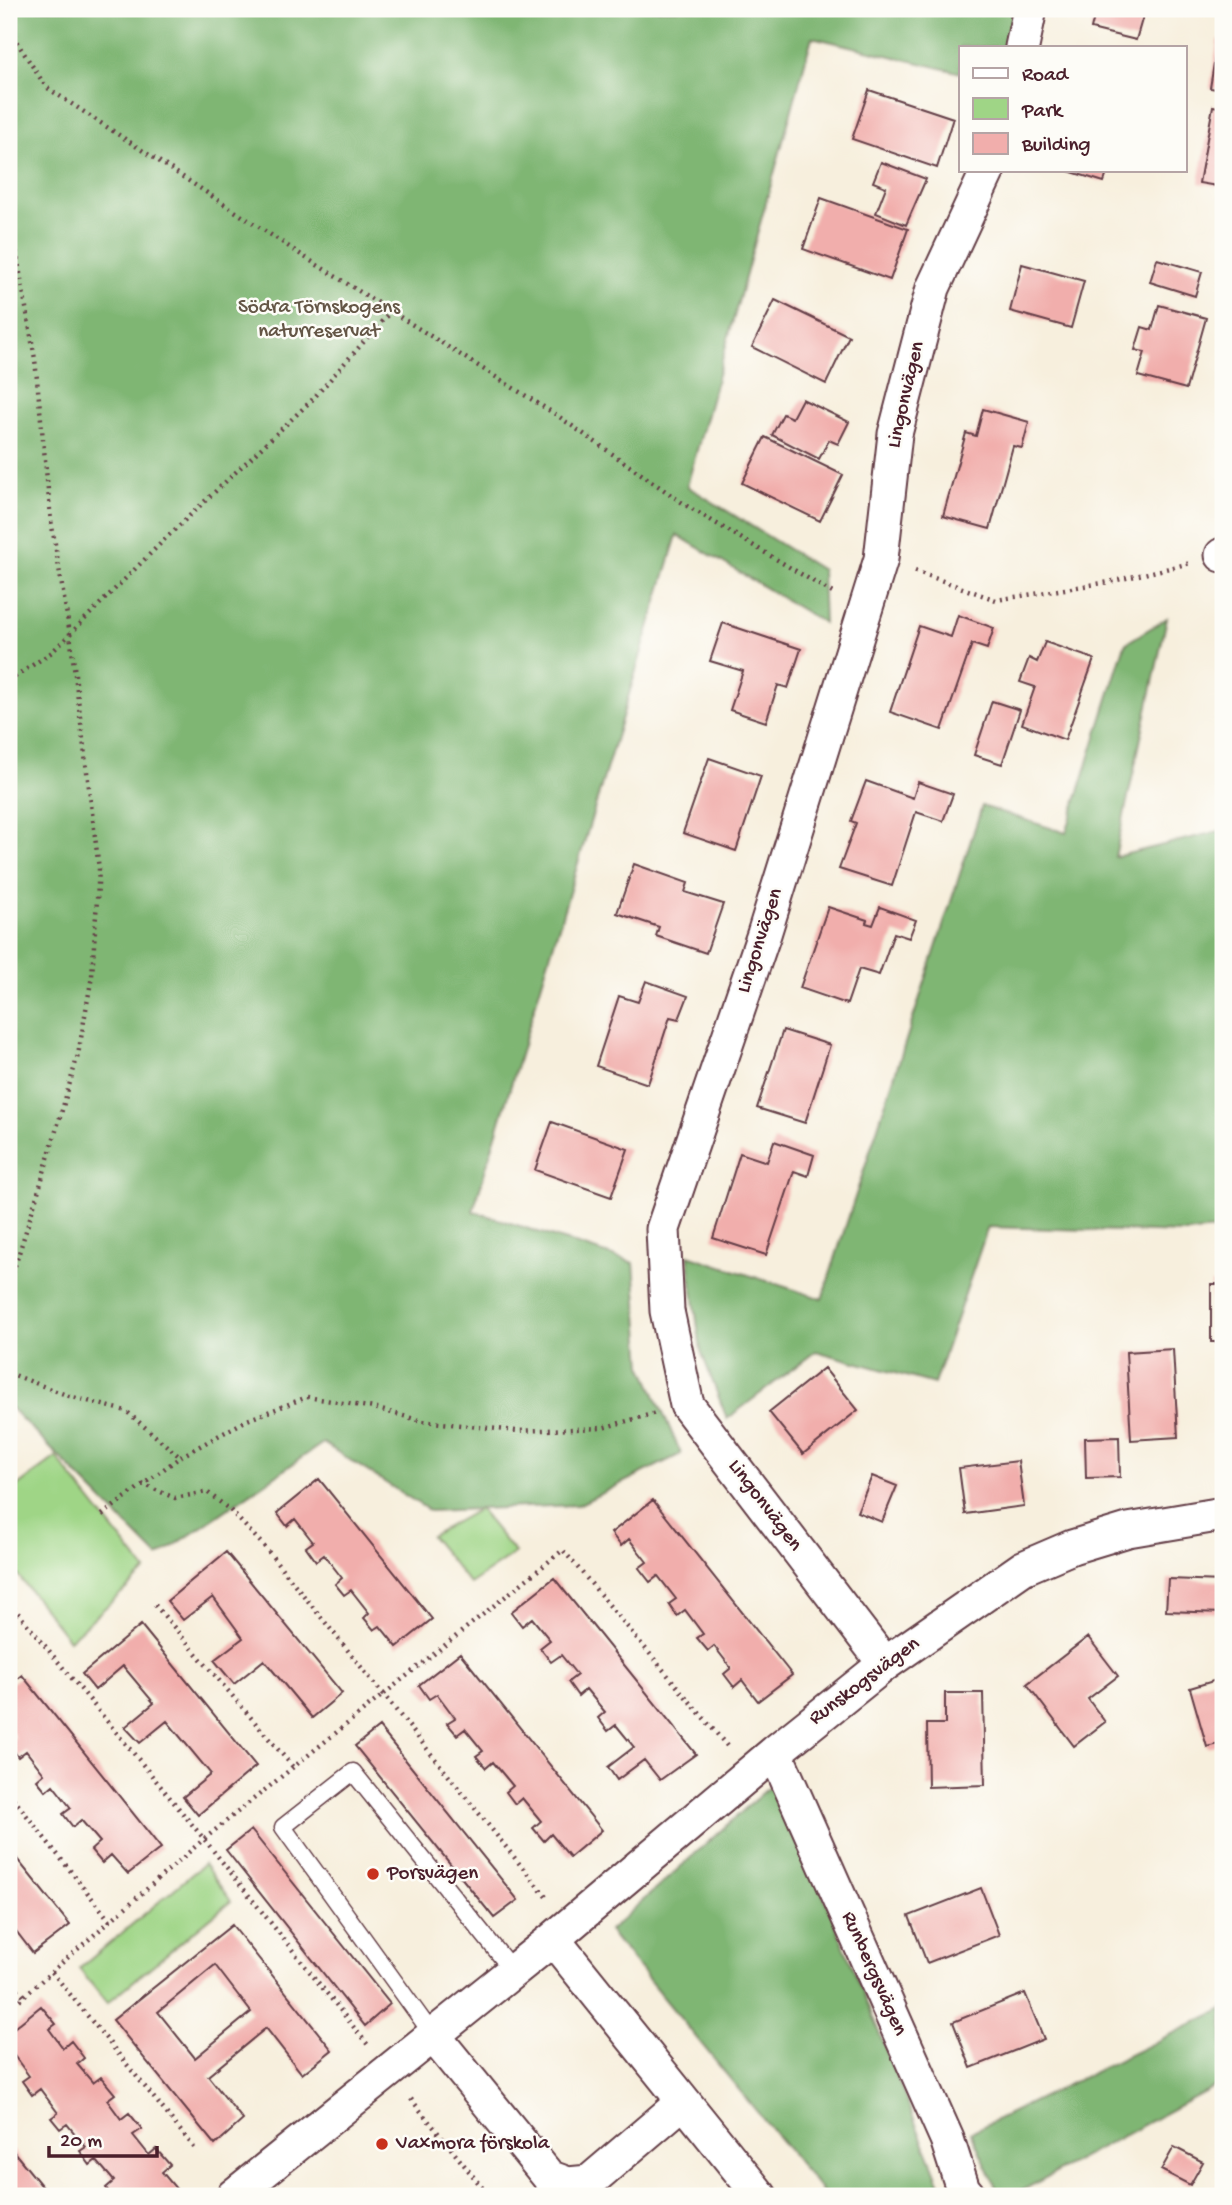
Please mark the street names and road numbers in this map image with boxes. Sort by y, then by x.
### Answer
street label: Lingonvägen [883,339,931,451]
street label: Lingonvägen [732,885,790,997]
street label: Lingonvägen [721,1455,807,1557]
street label: Runskogsvägen [805,1632,925,1732]
street label: Runbergsvägen [834,1908,912,2040]

